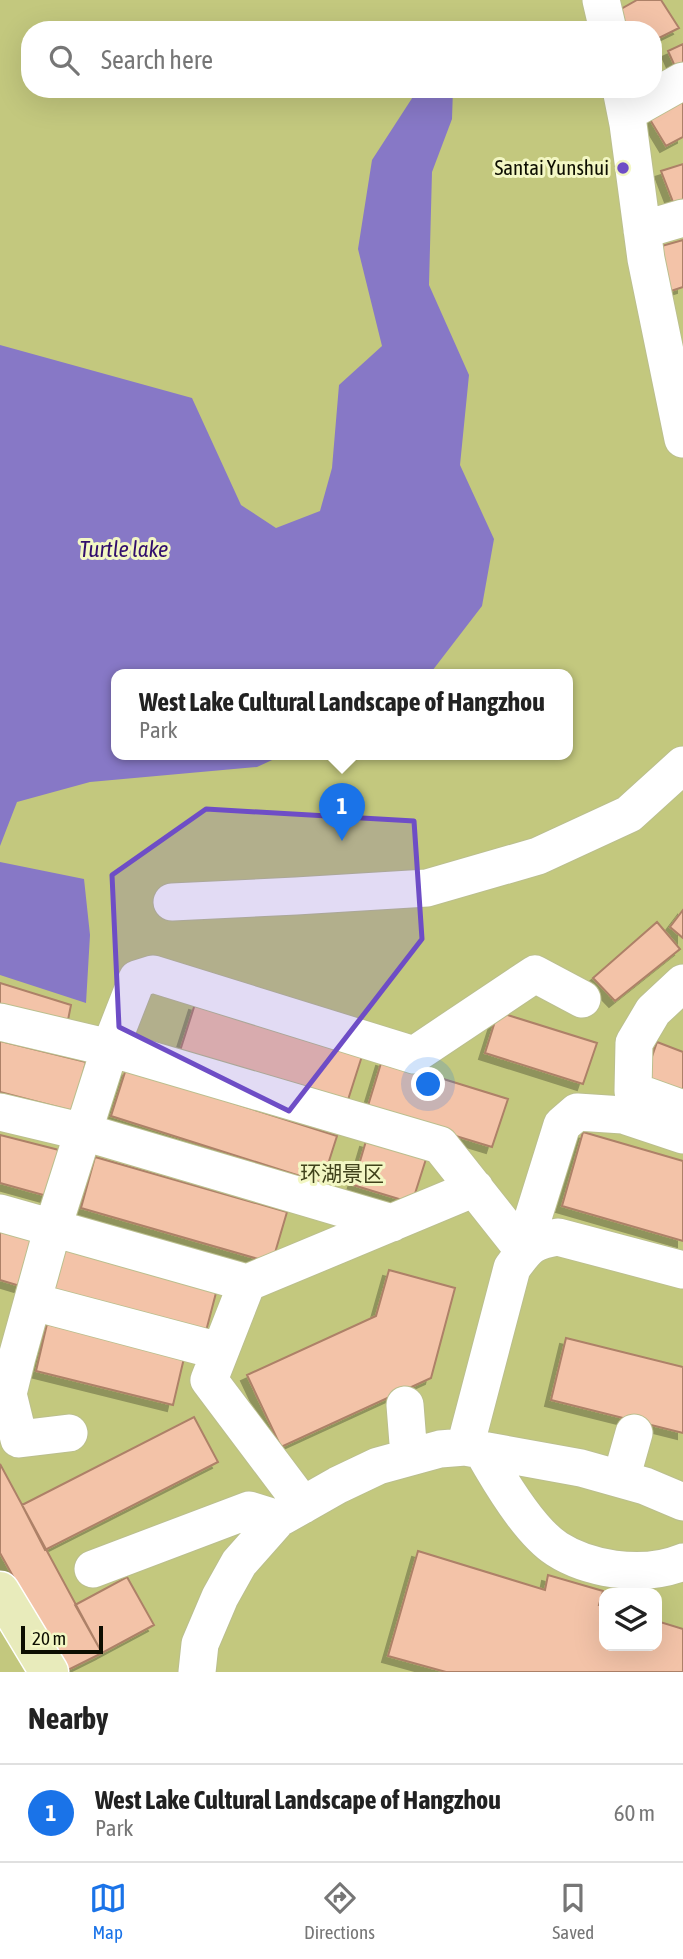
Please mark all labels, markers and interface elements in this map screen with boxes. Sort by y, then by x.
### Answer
search box [21,21,662,98]
icon: search [45,41,83,79]
text: Search here [101,45,213,75]
place label: Santai Yunshui [494,155,609,179]
marker: Santai Yunshui [615,160,631,176]
water label: Turtle lake [79,536,169,562]
popup [111,669,573,760]
text: West Lake Cultural Landscape of Hangzhou [139,687,545,717]
text: Park [139,717,178,743]
pin: 1 [319,783,365,841]
your location [411,1067,445,1101]
park label: 环湖景区 [300,1161,384,1185]
map controls [599,1588,662,1651]
button: layers [599,1588,662,1651]
scale bar [21,1623,103,1655]
text: 20 m [32,1627,66,1649]
text: Nearby [28,1701,108,1735]
text: West Lake Cultural Landscape of Hangzhou [95,1785,501,1815]
text: 1 [46,1800,56,1826]
text: 60 m [614,1800,655,1826]
text: Park [95,1815,133,1841]
tab: Map [89,1879,127,1943]
tab: Directions [304,1879,375,1943]
tab: Saved [552,1879,594,1943]

